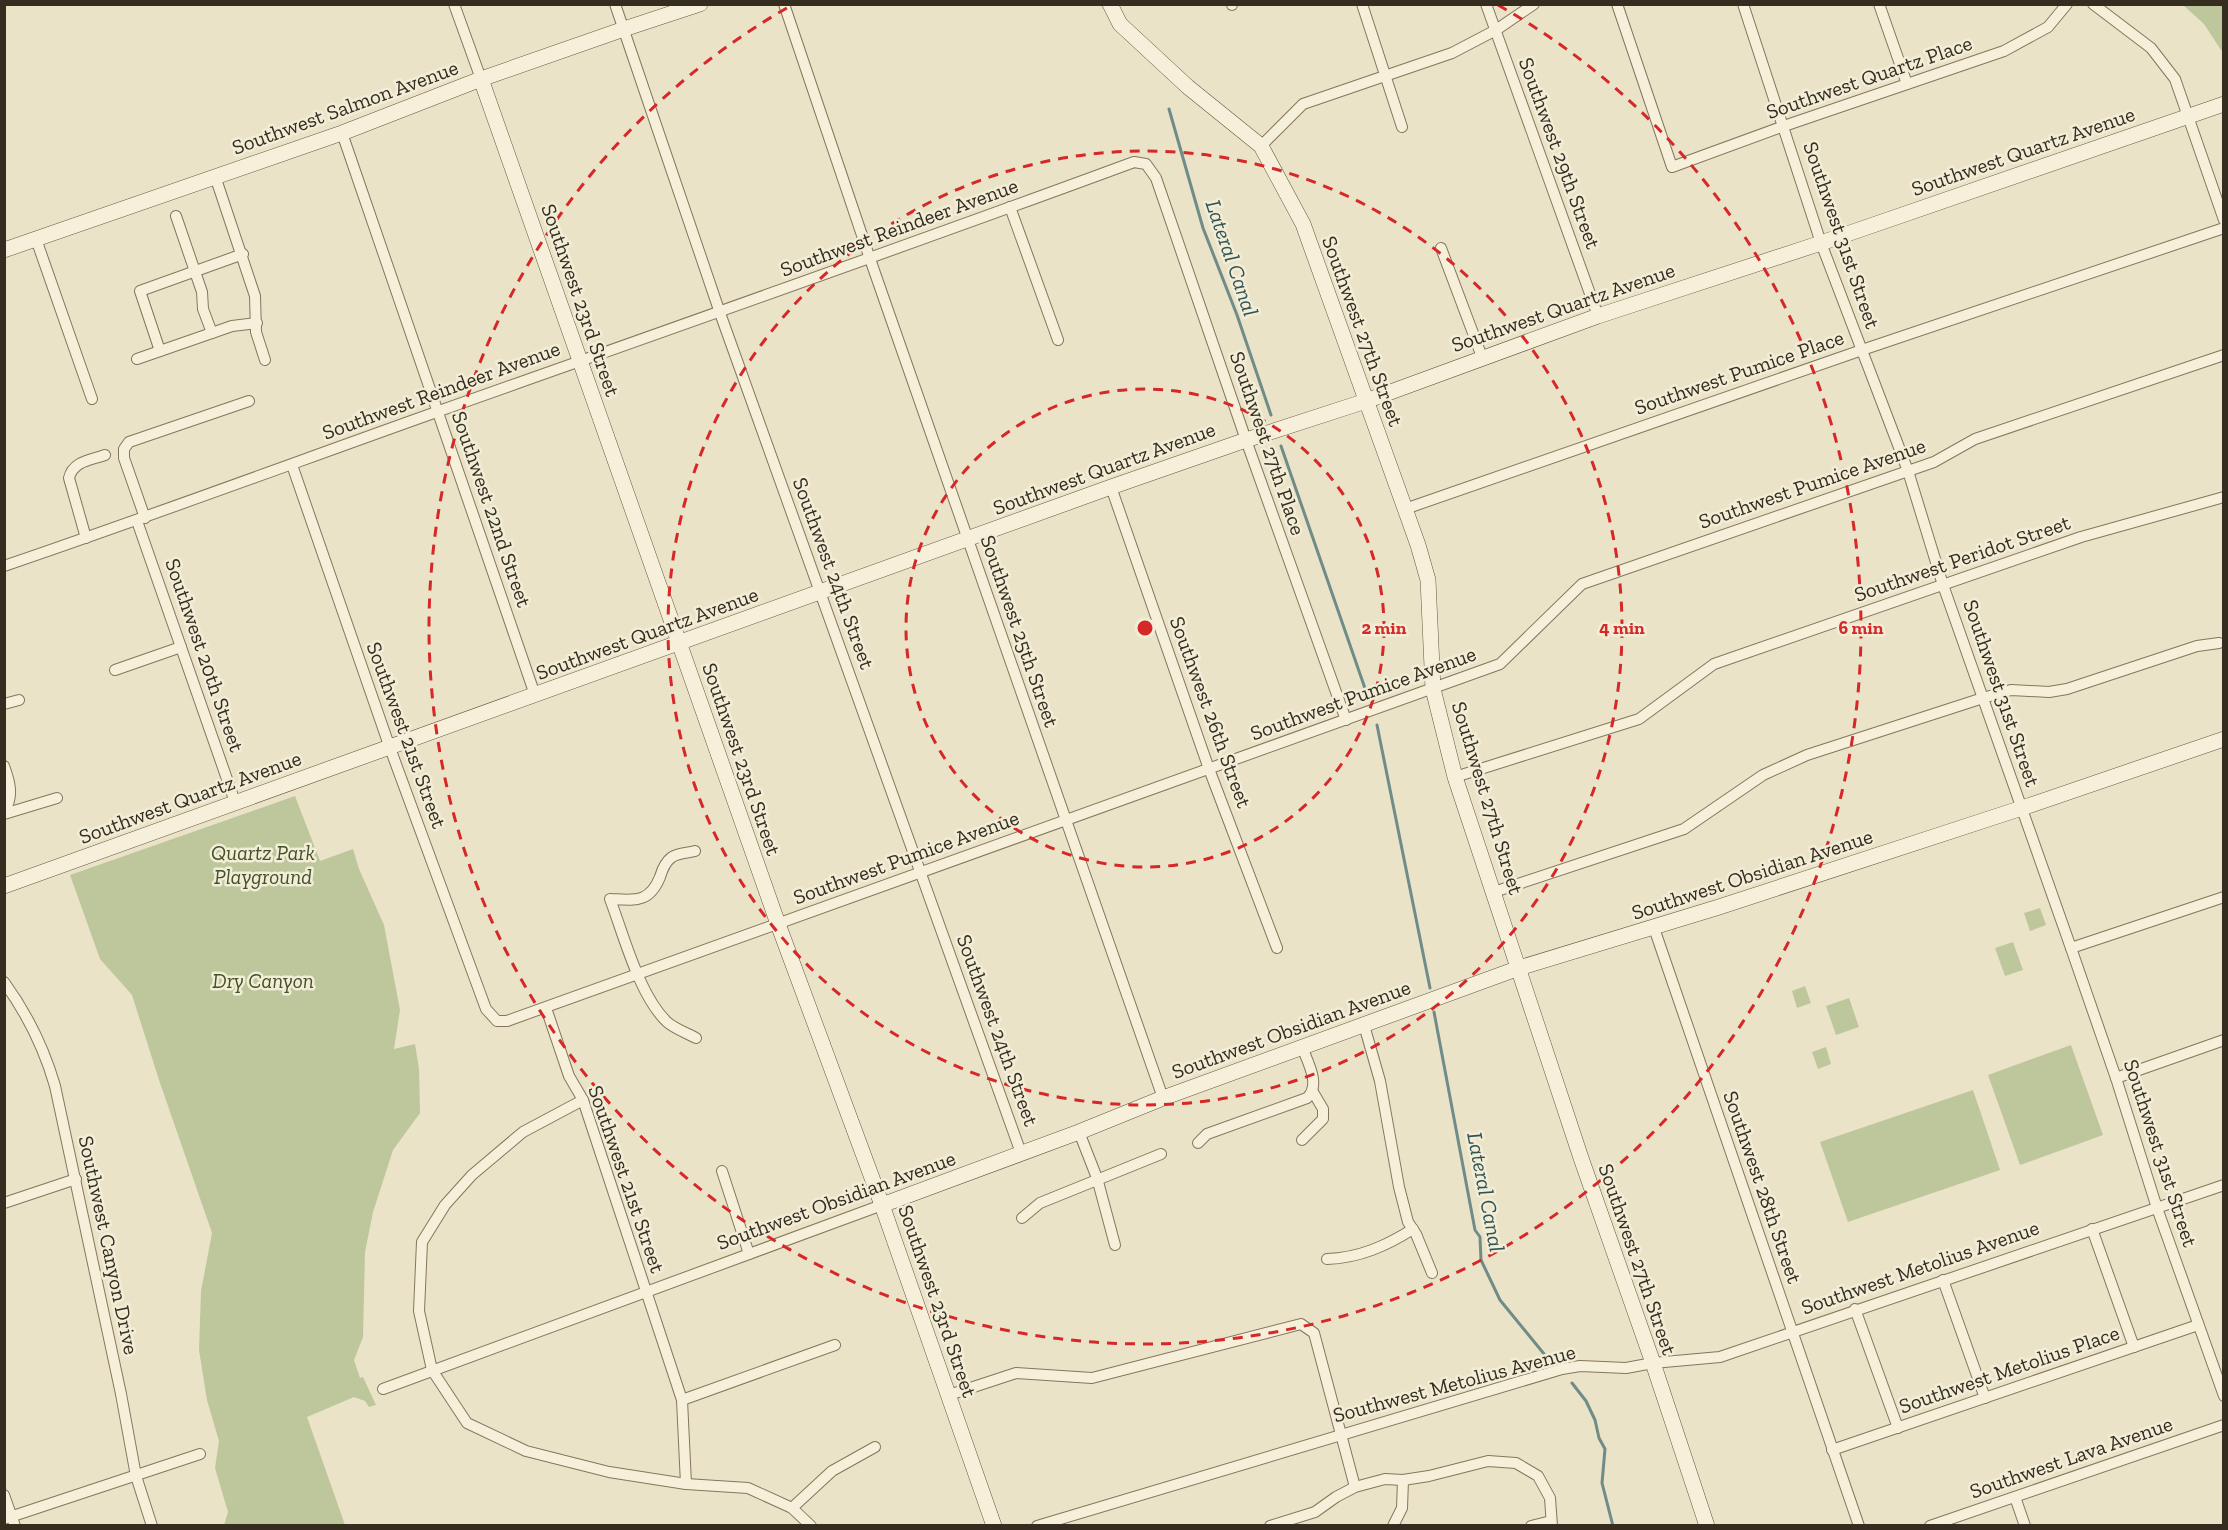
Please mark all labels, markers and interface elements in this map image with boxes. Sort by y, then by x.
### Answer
street label: Southwest Quartz Place [1763,30,1975,124]
street label: Southwest Salmon Avenue [228,54,462,160]
street label: Southwest 29th Street [1514,54,1606,252]
street label: Southwest Quartz Avenue [1908,101,2138,201]
street label: Southwest 31st Street [1798,138,1886,332]
street label: Southwest Reindeer Avenue [777,172,1021,282]
water label: Lateral Canal [1199,196,1265,320]
street label: Southwest 23rd Street [536,200,626,400]
street label: Southwest 27th Street [1317,233,1409,430]
street label: Southwest Quartz Avenue [1448,257,1678,357]
street label: Southwest Pumice Place [1631,324,1847,420]
street label: Southwest Reindeer Avenue [319,335,563,445]
street label: Southwest 27th Place [1225,348,1311,538]
street label: Southwest 22nd Street [447,408,537,610]
street label: Southwest Quartz Avenue [989,416,1219,520]
street label: Southwest Pumice Avenue [1695,432,1929,534]
street label: Southwest 24th Street [788,474,880,672]
street label: Southwest Peridot Street [1851,509,2073,607]
street label: Southwest 25th Street [975,532,1065,730]
street label: Southwest 20th Street [160,555,250,755]
street label: Southwest Quartz Avenue [532,581,762,685]
street label: Southwest 31st Street [1958,596,2046,790]
street label: Southwest 26th Street [1165,613,1257,811]
text: 2 min [1362,617,1407,639]
text: 4 min [1599,617,1645,639]
text: 6 min [1839,617,1884,639]
centre of rings [1135,618,1155,638]
street label: Southwest 21st Street [362,638,452,832]
street label: Southwest Pumice Avenue [1247,640,1479,746]
street label: Southwest 23rd Street [697,659,787,859]
street label: Southwest 27th Street [1447,698,1529,898]
street label: Southwest Quartz Avenue [75,745,305,849]
street label: Southwest Pumice Avenue [790,804,1022,910]
street label: Southwest Obsidian Avenue [1628,823,1876,925]
park label: Quartz Park Playground [211,840,315,889]
street label: Southwest 24th Street [952,931,1044,1129]
park label: Dry Canyon [212,968,314,993]
street label: Southwest Obsidian Avenue [1168,974,1414,1084]
street label: Southwest 31st Street [2119,1056,2203,1250]
street label: Southwest 21st Street [583,1082,671,1276]
street label: Southwest 28th Street [1718,1087,1808,1287]
water label: Lateral Canal [1461,1130,1511,1254]
street label: Southwest Canyon Drive [74,1133,144,1357]
street label: Southwest Obsidian Avenue [713,1145,959,1255]
street label: Southwest 27th Street [1594,1160,1683,1358]
street label: Southwest 23rd Street [893,1201,983,1401]
street label: Southwest Metolius Avenue [1798,1214,2042,1320]
street label: Southwest Metolius Place [1896,1319,2123,1418]
street label: Southwest Metolius Avenue [1330,1339,1578,1427]
street label: Southwest Lava Avenue [1966,1410,2176,1503]

